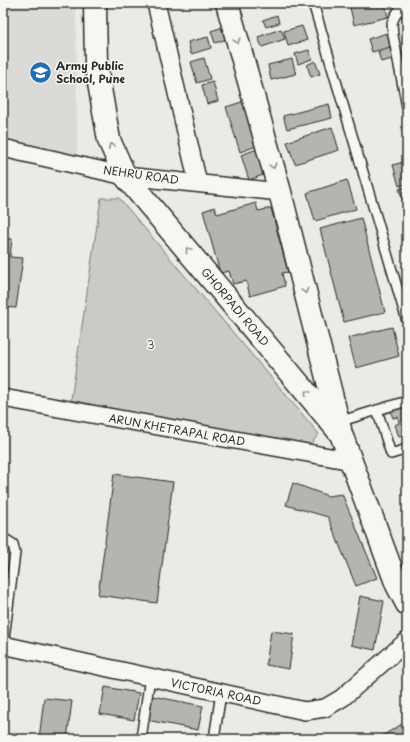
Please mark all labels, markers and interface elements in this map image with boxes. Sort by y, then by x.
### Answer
one-way arrow [232,37,241,44]
place label: Army Public School, Pune [56,57,125,87]
school or university icon: Army Public School, Pune [27,59,53,85]
one-way arrow [108,143,116,150]
street label: NEHRU ROAD [102,161,180,188]
one-way arrow [268,162,277,169]
one-way arrow [185,248,192,255]
street label: GHORPADI ROAD [197,264,273,350]
one-way arrow [301,288,309,295]
park label: 3 [147,336,155,353]
one-way arrow [305,390,312,398]
street label: ARUN KHETRAPAL ROAD [108,409,247,450]
street label: VICTORIA ROAD [169,674,263,709]

